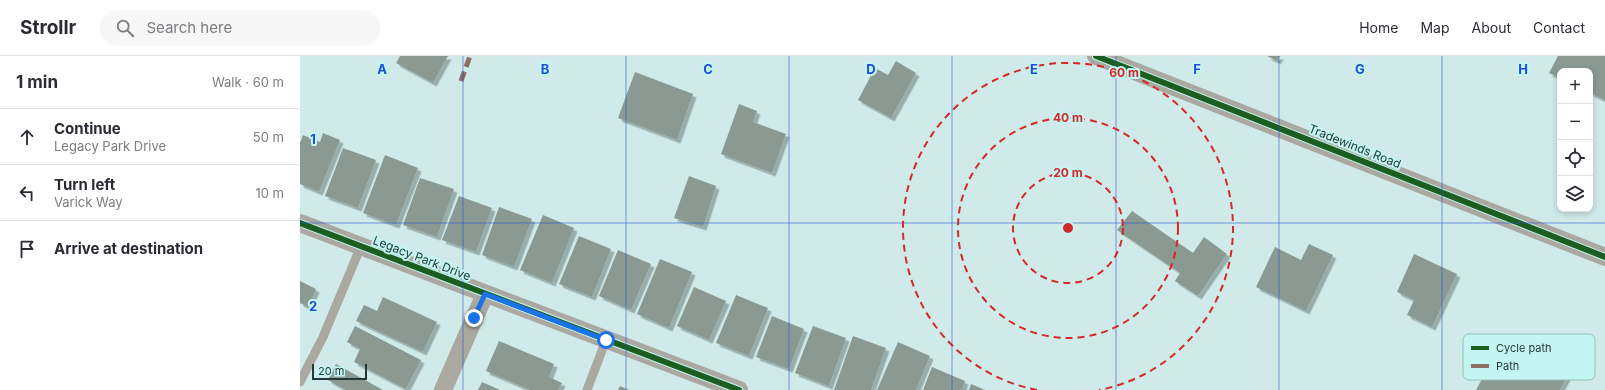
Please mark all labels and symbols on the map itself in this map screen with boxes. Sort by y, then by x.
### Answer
text: A [377,61,387,77]
text: B [541,61,550,77]
text: C [703,61,713,77]
text: D [866,61,876,77]
text: E [1030,61,1038,77]
text: F [1193,61,1201,77]
text: G [1355,61,1365,77]
text: H [1518,61,1528,77]
text: 60 m [1109,65,1139,80]
text: 40 m [1053,110,1083,125]
street label: Tradewinds Road [1307,121,1403,171]
text: 1 [310,131,316,147]
text: 20 m [1053,165,1083,180]
centre of rings [1061,221,1075,235]
street label: Legacy Park Drive [371,232,473,284]
text: 2 [309,298,317,314]
route end [465,309,483,327]
route start [597,331,615,349]
legend [1463,334,1595,380]
text: Cycle path [1496,341,1552,355]
text: Path [1496,359,1519,373]
scale bar [312,362,367,381]

